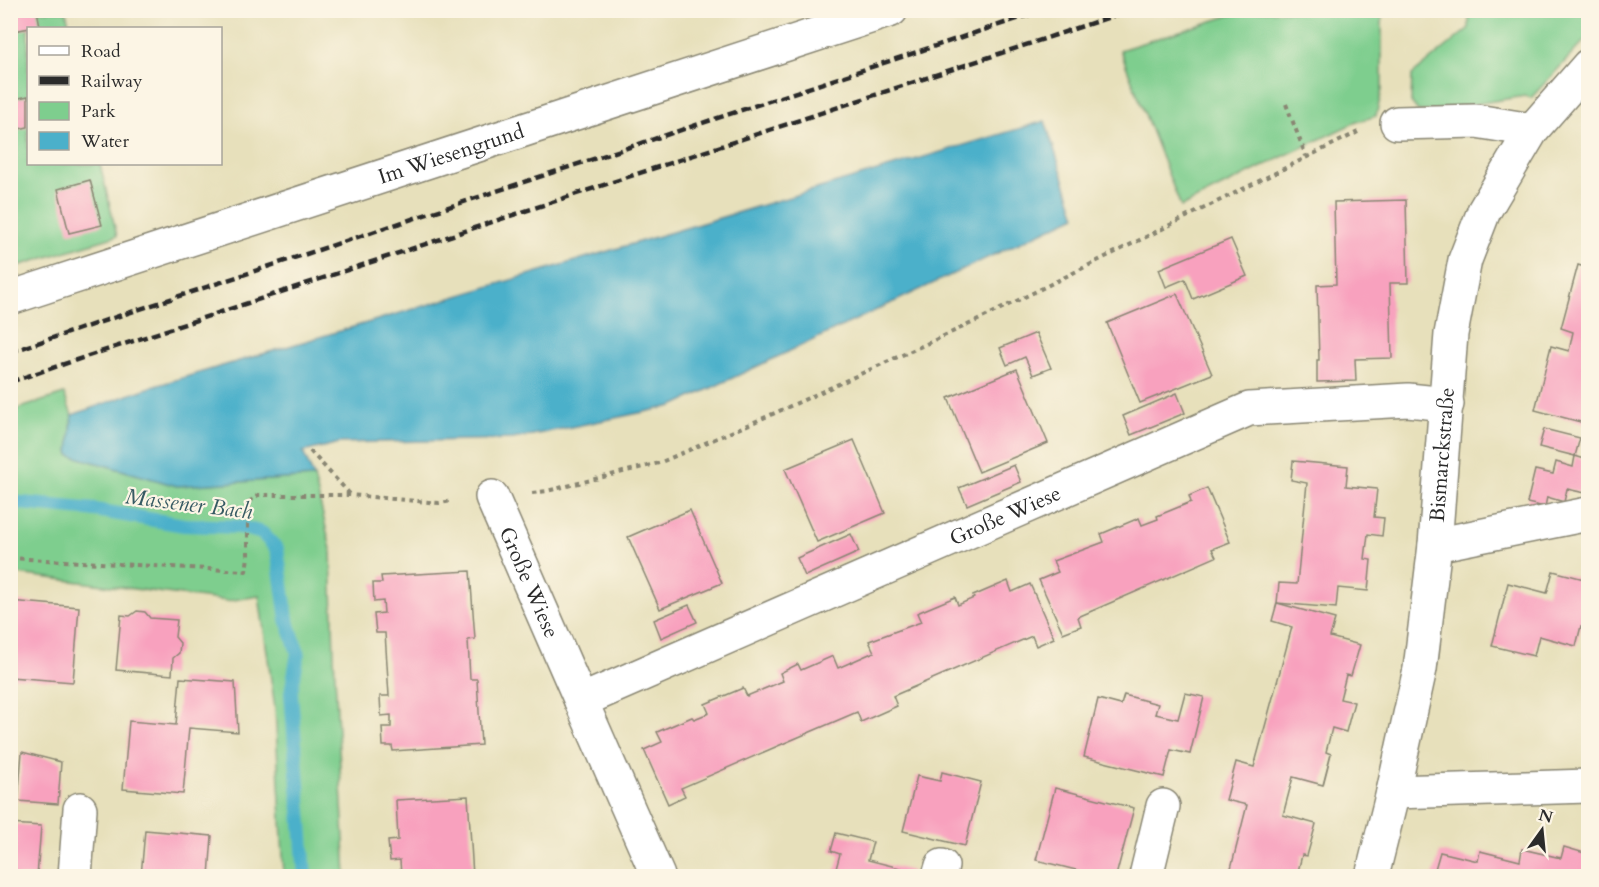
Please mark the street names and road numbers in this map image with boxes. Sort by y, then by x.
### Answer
street label: Im Wiesengrund [375,117,528,192]
street label: Bismarckstraße [1423,386,1462,523]
street label: Große Wiese [945,479,1065,553]
street label: Große Wiese [492,522,566,643]

